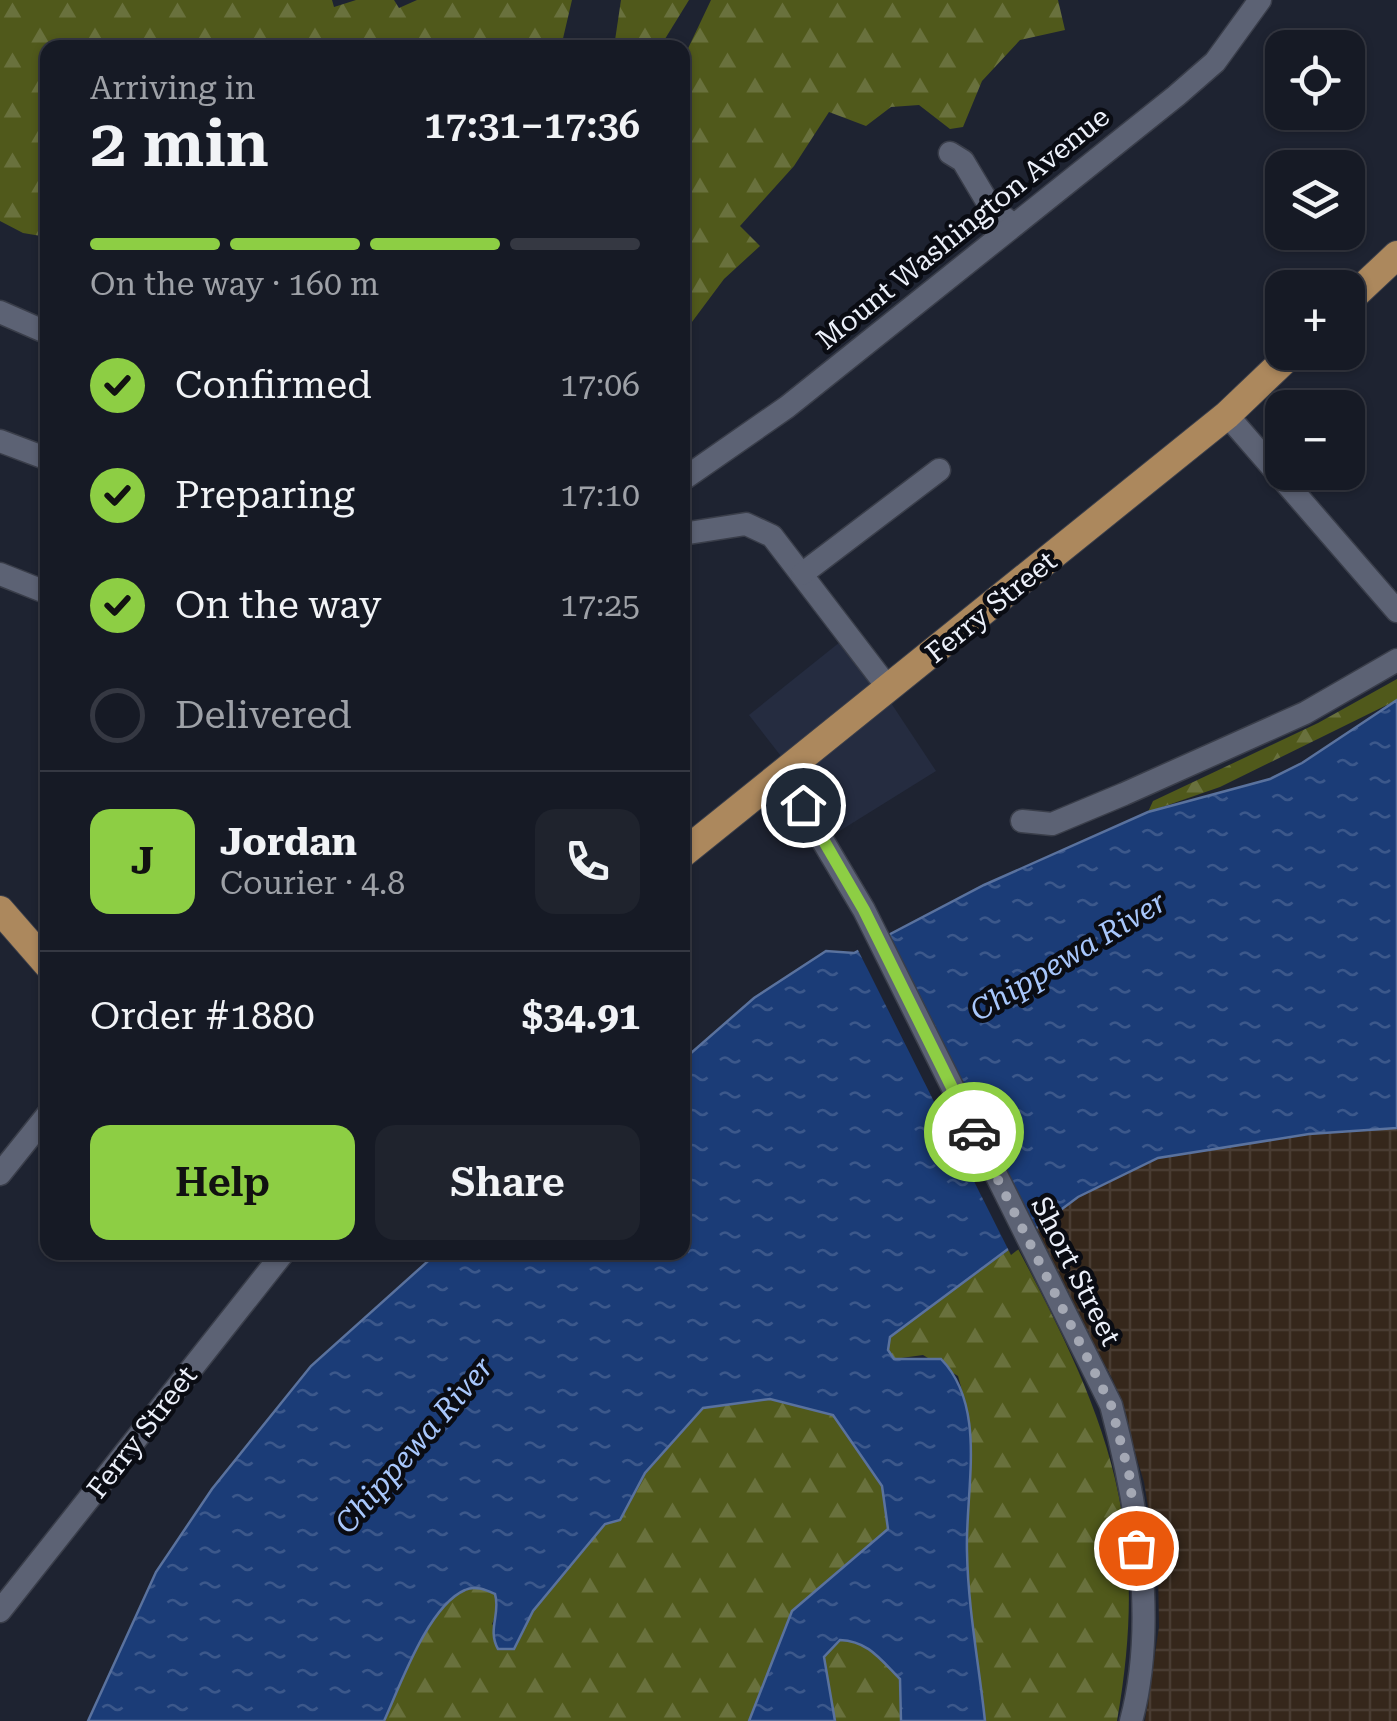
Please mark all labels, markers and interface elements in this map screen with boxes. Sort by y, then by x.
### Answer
map controls [1265,30,1365,490]
button: locate [1265,30,1365,130]
text: Arriving in [90,69,255,107]
street label: Mount Washington Avenue [810,100,1116,356]
text: 17:31–17:36 [424,103,640,147]
text: 2 min [90,106,269,182]
button: layers [1265,150,1365,250]
text: On the way · 160 m [90,265,379,303]
button: + [1265,270,1365,370]
icon: check [90,358,145,413]
text: Confirmed [175,363,372,407]
text: 17:06 [560,366,640,404]
button: − [1265,390,1365,490]
icon: check [90,468,145,523]
text: Preparing [175,473,355,517]
text: 17:10 [560,476,640,514]
street label: Ferry Street [919,544,1063,670]
icon: check [90,578,145,633]
text: On the way [175,583,381,627]
text: 17:25 [560,586,640,624]
text: Delivered [175,693,352,737]
pin [761,763,846,848]
icon: home [776,778,831,833]
button: phone [535,809,640,914]
text: Jordan [220,820,357,864]
text: J [131,839,154,883]
text: Courier · 4.8 [220,864,405,902]
water label: Chippewa River [964,884,1173,1028]
text: Order #1880 [90,994,315,1038]
text: $34.91 [522,994,640,1038]
courier [924,1082,1024,1182]
icon: car [947,1105,1002,1160]
button: Help [90,1125,355,1240]
button: Share [375,1125,640,1240]
street label: Short Street [1024,1191,1128,1351]
water label: Chippewa River [328,1349,500,1540]
street label: Ferry Street [80,1359,204,1505]
pin [1094,1506,1179,1591]
icon: bag [1109,1521,1164,1576]

